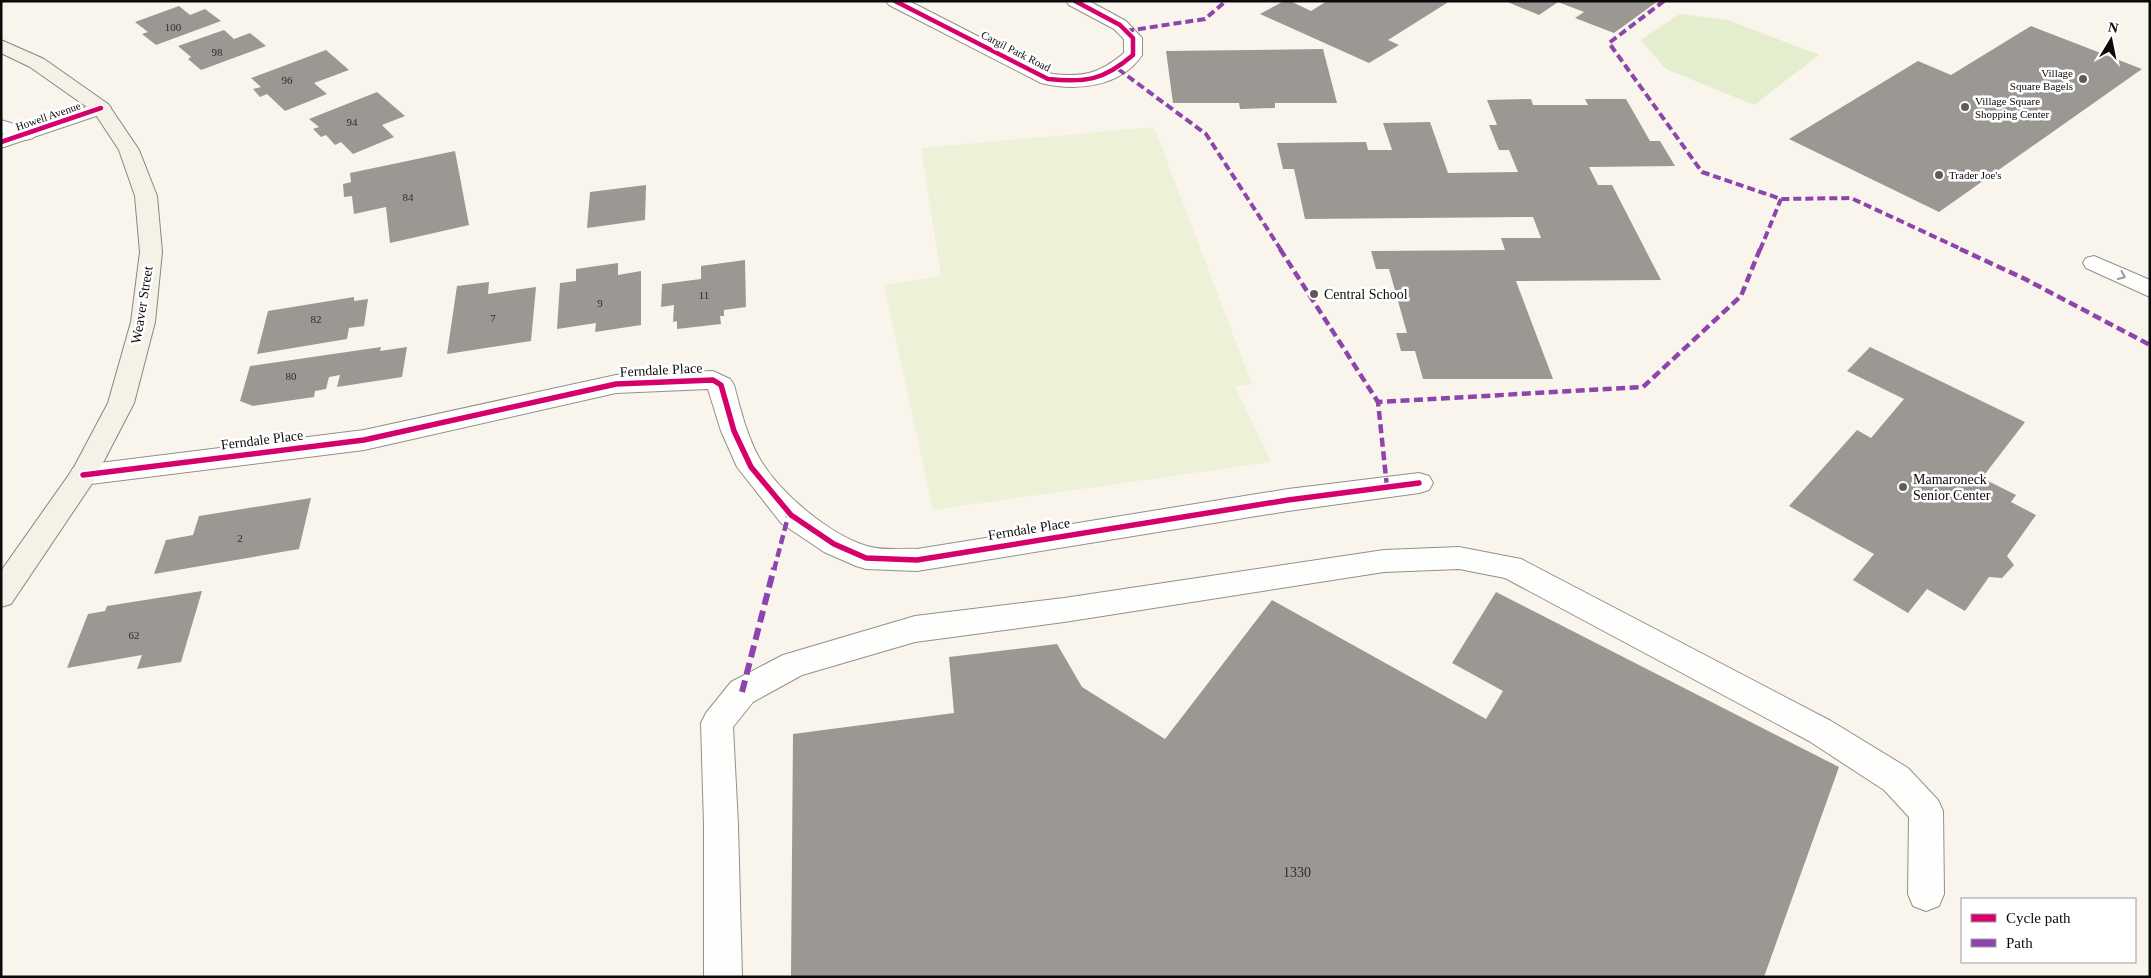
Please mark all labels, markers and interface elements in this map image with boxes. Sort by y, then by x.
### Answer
north arrow [2086,15,2136,65]
text: N [2107,19,2119,36]
house number: 100 [165,21,182,33]
street label: Cargil Park Road [979,28,1053,74]
house number: 98 [212,46,223,58]
place label: Village Square Bagels [2010,67,2073,92]
marker: Village Square Bagels [2077,73,2089,85]
house number: 96 [282,74,293,86]
place label: Village Square Shopping Center [1975,95,2050,120]
street label: Howell Avenue [14,99,82,133]
marker: Village Square Shopping Center [1959,101,1971,113]
house number: 94 [347,116,358,128]
marker: Trader Joe's [1933,169,1945,181]
place label: Trader Joe's [1949,169,2002,181]
house number: 84 [403,191,414,203]
street label: Weaver Street [128,265,156,345]
one-way arrow [2117,270,2126,280]
place label: Central School [1324,287,1408,302]
marker: Central School [1308,288,1320,300]
house number: 11 [699,289,709,301]
house number: 9 [597,297,603,309]
house number: 7 [490,312,496,324]
house number: 82 [311,313,322,325]
street label: Ferndale Place [619,360,703,380]
house number: 80 [286,370,297,382]
street label: Ferndale Place [220,428,304,452]
place label: Mamaroneck Senior Center [1913,472,1991,503]
marker: Mamaroneck Senior Center [1897,481,1909,493]
street label: Ferndale Place [987,515,1071,543]
house number: 2 [237,532,243,544]
house number: 62 [129,629,140,641]
house number: 1330 [1283,865,1311,880]
legend [1961,898,2136,963]
text: Cycle path [2006,910,2071,926]
text: Path [2006,935,2033,951]

